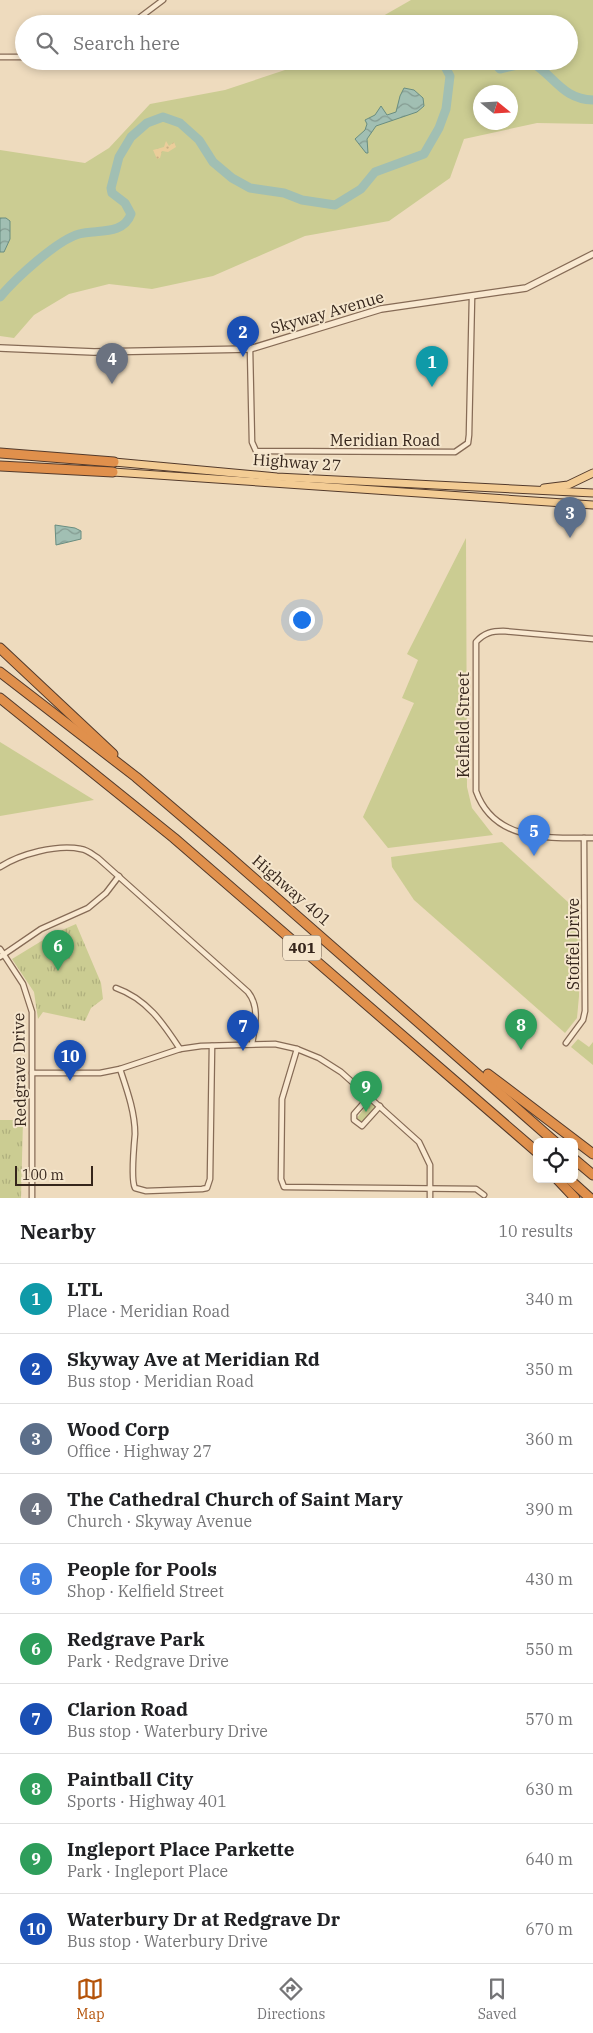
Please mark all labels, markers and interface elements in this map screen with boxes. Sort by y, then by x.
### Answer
search box [15,15,578,70]
icon: search [33,29,61,57]
text: Search here [73,31,180,55]
north arrow [473,85,518,130]
street label: Skyway Avenue [268,286,386,338]
pin: 2 [227,316,259,357]
pin: 4 [96,343,128,384]
pin: 1 [416,346,448,387]
street label: Meridian Road [330,430,440,450]
street label: Highway 27 [252,449,342,475]
pin: 3 [554,497,586,538]
your location [289,607,315,633]
street label: Kelfield Street [453,672,473,778]
pin: 5 [518,815,550,856]
street label: Highway 401 [248,850,336,930]
street label: Stoffel Drive [563,898,583,990]
pin: 6 [42,930,74,971]
road number: 401 [283,936,321,960]
pin: 8 [505,1009,537,1050]
pin: 7 [227,1010,259,1051]
street label: Redgrave Drive [8,1013,30,1127]
pin: 10 [54,1040,86,1081]
pin: 9 [350,1071,382,1112]
map controls [533,1138,578,1183]
button: locate [533,1138,578,1183]
scale bar [15,1163,92,1186]
text: 100 m [22,1166,64,1184]
text: Nearby [20,1217,96,1245]
text: 10 results [498,1221,573,1241]
text: LTL [67,1277,103,1301]
text: 1 [31,1289,41,1309]
text: 340 m [525,1289,573,1309]
text: Place · Meridian Road [67,1301,230,1321]
text: Skyway Ave at Meridian Rd [67,1347,320,1371]
text: 2 [31,1359,41,1379]
text: 350 m [525,1359,573,1379]
text: Bus stop · Meridian Road [67,1371,254,1391]
text: Wood Corp [67,1417,169,1441]
text: 3 [31,1429,41,1449]
text: 360 m [525,1429,573,1449]
text: Office · Highway 27 [67,1441,212,1461]
text: The Cathedral Church of Saint Mary [67,1487,403,1511]
text: 4 [31,1499,41,1519]
text: 390 m [525,1499,573,1519]
text: Church · Skyway Avenue [67,1511,252,1531]
text: People for Pools [67,1557,217,1581]
text: 5 [31,1569,41,1589]
text: 430 m [525,1569,573,1589]
text: Shop · Kelfield Street [67,1581,224,1601]
text: Redgrave Park [67,1627,205,1651]
text: 6 [31,1639,41,1659]
text: 550 m [525,1639,573,1659]
text: Park · Redgrave Drive [67,1651,229,1671]
text: Clarion Road [67,1697,188,1721]
text: 7 [31,1709,41,1729]
text: 570 m [525,1709,573,1729]
text: Bus stop · Waterbury Drive [67,1721,268,1741]
text: Paintball City [67,1767,193,1791]
text: 8 [31,1779,41,1799]
text: 630 m [525,1779,573,1799]
text: Sports · Highway 401 [67,1791,227,1811]
text: Ingleport Place Parkette [67,1837,294,1861]
text: 9 [31,1849,41,1869]
text: 640 m [525,1849,573,1869]
text: Park · Ingleport Place [67,1861,228,1881]
text: Waterbury Dr at Redgrave Dr [67,1907,340,1931]
text: 10 [26,1919,46,1939]
text: 670 m [525,1919,573,1939]
text: Bus stop · Waterbury Drive [67,1931,268,1951]
tab: Map [76,1975,105,2023]
tab: Directions [257,1975,325,2023]
tab: Saved [478,1975,517,2023]

